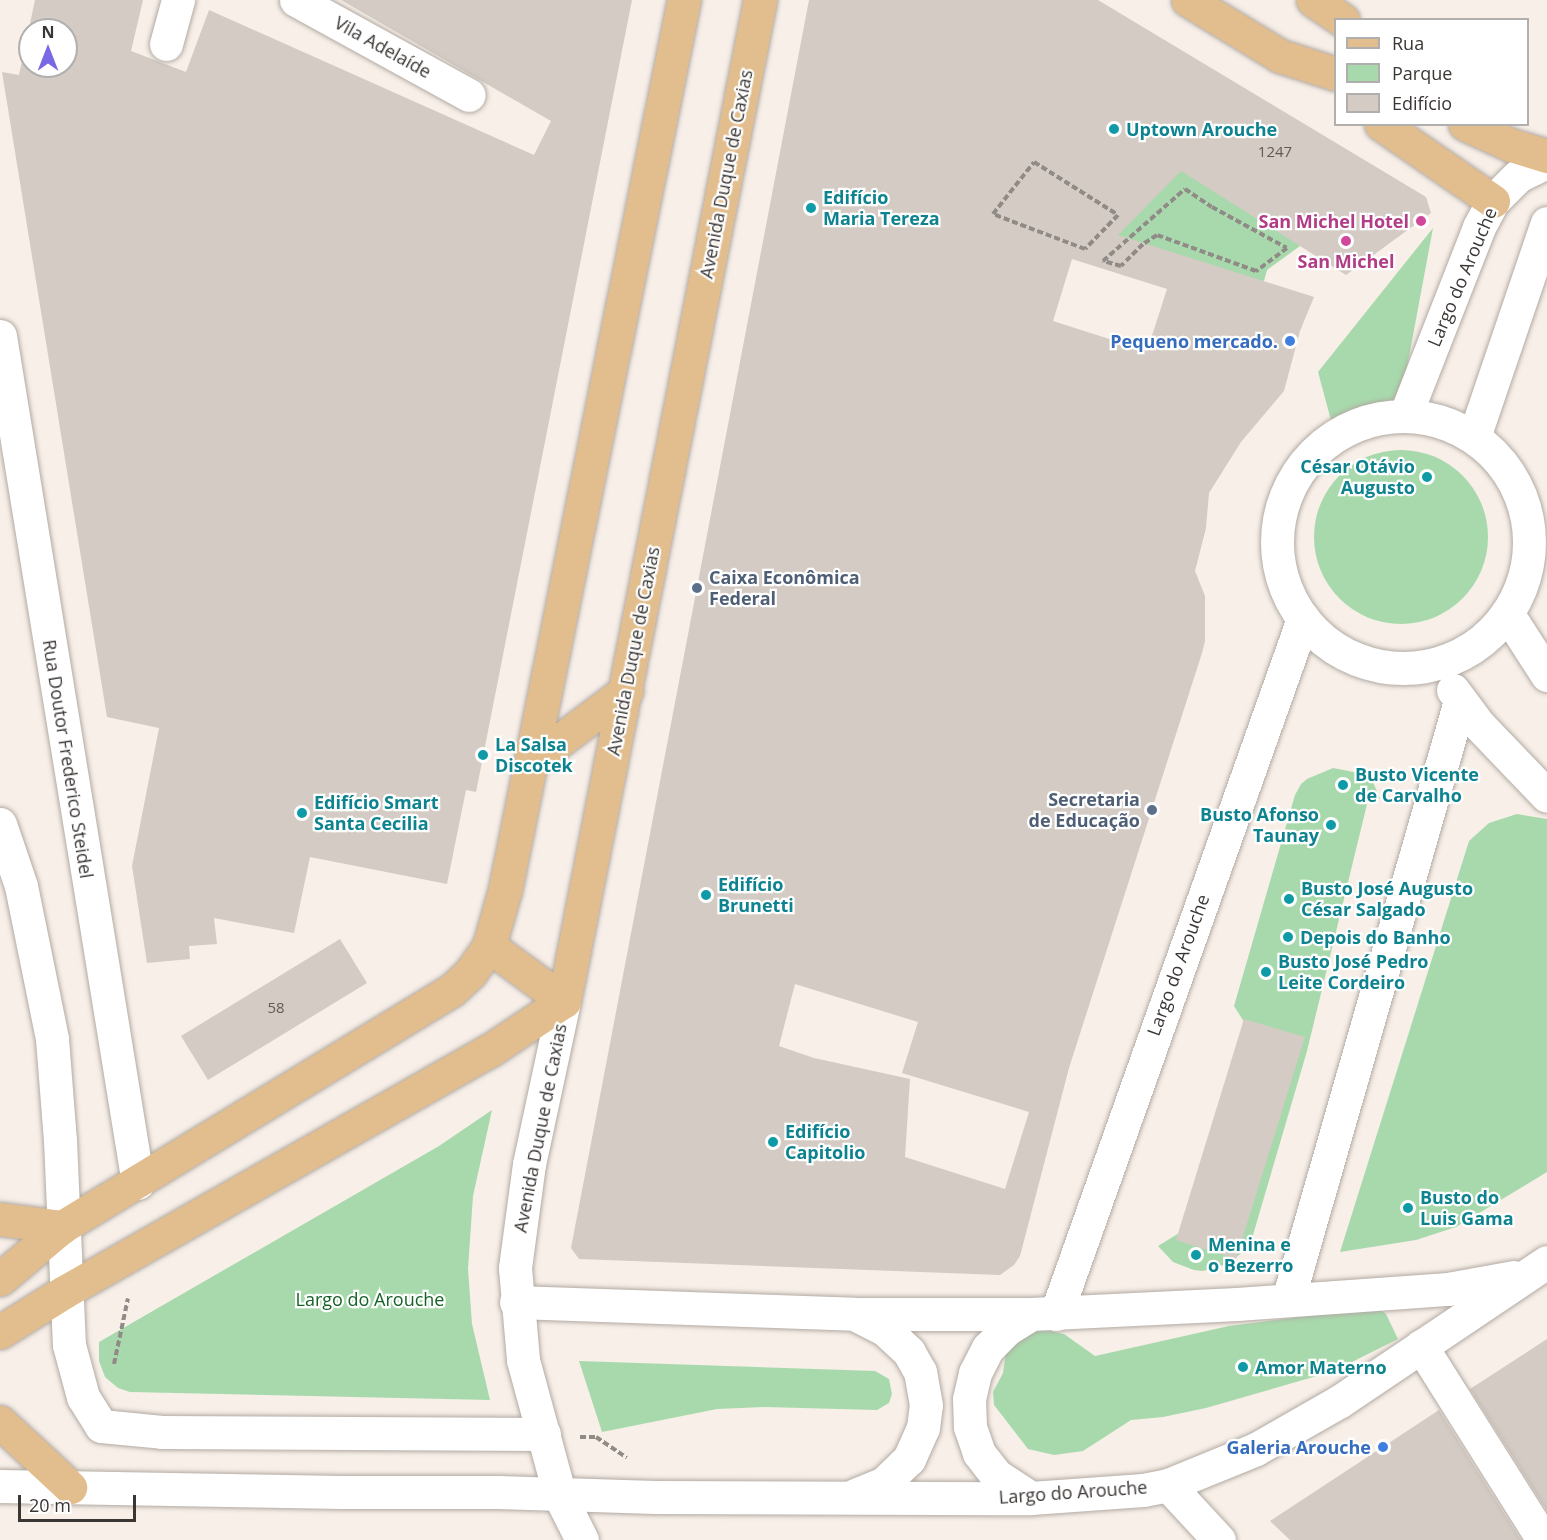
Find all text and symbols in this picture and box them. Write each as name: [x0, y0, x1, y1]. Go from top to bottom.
street label: Vila Adelaíde: [331, 12, 435, 82]
north arrow: [18, 18, 78, 78]
legend: [1334, 18, 1529, 126]
text: N: [41, 21, 55, 43]
text: Rua: [1392, 31, 1424, 55]
text: Parque: [1392, 61, 1452, 85]
street label: Avenida Duque de Caxias: [695, 68, 757, 280]
text: Edifício: [1392, 91, 1452, 115]
place label: Uptown Arouche: [1126, 118, 1277, 140]
marker: Uptown Arouche: [1107, 122, 1121, 136]
house number: 1247: [1258, 143, 1292, 161]
place label: Edifício Maria Tereza: [823, 187, 940, 230]
marker: Edifício Maria Tereza: [804, 201, 818, 215]
street label: Largo do Arouche: [1423, 204, 1501, 350]
place label: San Michel Hotel: [1258, 210, 1409, 232]
marker: San Michel Hotel: [1414, 214, 1428, 228]
marker: San Michel: [1339, 234, 1353, 248]
place label: San Michel: [1298, 250, 1394, 272]
place label: Pequeno mercado.: [1110, 330, 1278, 352]
marker: Pequeno mercado.: [1283, 334, 1297, 348]
place label: César Otávio Augusto: [1300, 456, 1415, 498]
marker: César Otávio Augusto: [1420, 470, 1434, 484]
street label: Avenida Duque de Caxias: [602, 545, 664, 757]
place label: Caixa Econômica Federal: [709, 567, 860, 610]
marker: Caixa Econômica Federal: [690, 581, 704, 595]
street label: Rua Doutor Frederico Steidel: [38, 638, 98, 880]
place label: La Salsa Discotek: [495, 734, 573, 777]
marker: La Salsa Discotek: [476, 748, 490, 762]
place label: Busto Vicente de Carvalho: [1355, 764, 1479, 806]
marker: Busto Vicente de Carvalho: [1336, 778, 1350, 792]
place label: Secretaria de Educação: [1029, 789, 1140, 832]
place label: Edifício Smart Santa Cecilia: [314, 792, 438, 834]
marker: Secretaria de Educação: [1145, 803, 1159, 817]
place label: Busto Afonso Taunay: [1200, 804, 1319, 846]
marker: Edifício Smart Santa Cecilia: [295, 806, 309, 820]
marker: Busto Afonso Taunay: [1324, 818, 1338, 832]
place label: Edifício Brunetti: [718, 874, 794, 916]
place label: Busto José Augusto César Salgado: [1301, 878, 1473, 920]
marker: Edifício Brunetti: [699, 888, 713, 902]
street label: Largo do Arouche: [1142, 891, 1214, 1039]
marker: Busto José Augusto César Salgado: [1282, 892, 1296, 906]
place label: Depois do Banho: [1300, 926, 1451, 948]
marker: Depois do Banho: [1281, 930, 1295, 944]
place label: Busto José Pedro Leite Cordeiro: [1278, 951, 1429, 994]
marker: Busto José Pedro Leite Cordeiro: [1259, 965, 1273, 979]
house number: 58: [267, 999, 285, 1017]
street label: Avenida Duque de Caxias: [509, 1022, 571, 1234]
place label: Edifício Capitolio: [785, 1121, 865, 1164]
marker: Edifício Capitolio: [766, 1135, 780, 1149]
place label: Busto do Luis Gama: [1420, 1187, 1514, 1230]
marker: Busto do Luis Gama: [1401, 1201, 1415, 1215]
place label: Menina e o Bezerro: [1208, 1234, 1293, 1276]
marker: Menina e o Bezerro: [1189, 1248, 1203, 1262]
park label: Largo do Arouche: [296, 1288, 444, 1310]
place label: Amor Materno: [1255, 1356, 1387, 1378]
marker: Amor Materno: [1236, 1360, 1250, 1374]
place label: Galeria Arouche: [1226, 1436, 1371, 1458]
marker: Galeria Arouche: [1376, 1440, 1390, 1454]
street label: Largo do Arouche: [998, 1476, 1148, 1508]
scale bar: [21, 1483, 140, 1521]
text: 20 m: [29, 1493, 71, 1517]

